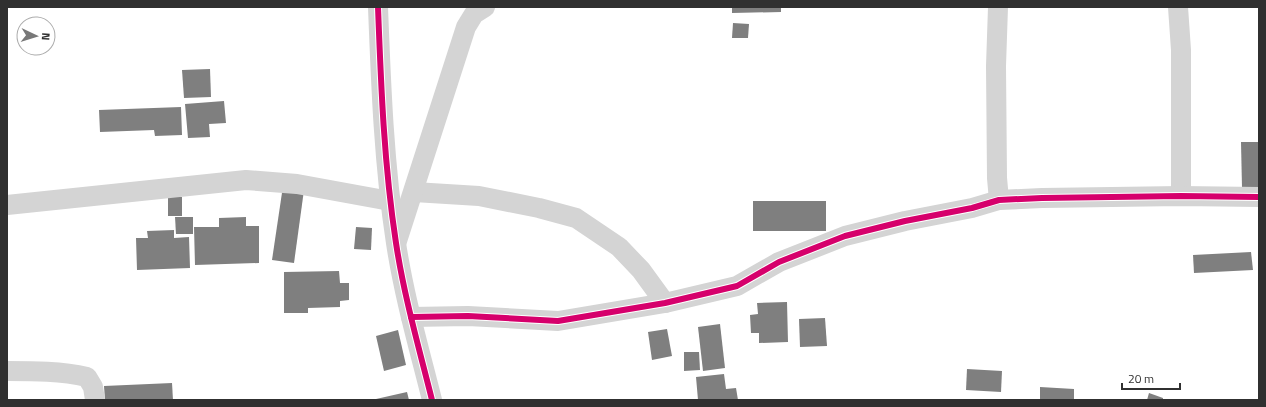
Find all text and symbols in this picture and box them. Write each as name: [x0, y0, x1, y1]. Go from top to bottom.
north arrow: [16, 16, 56, 56]
text: N: [38, 32, 54, 41]
scale bar: [1122, 365, 1180, 391]
text: 20 m: [1128, 369, 1154, 388]

